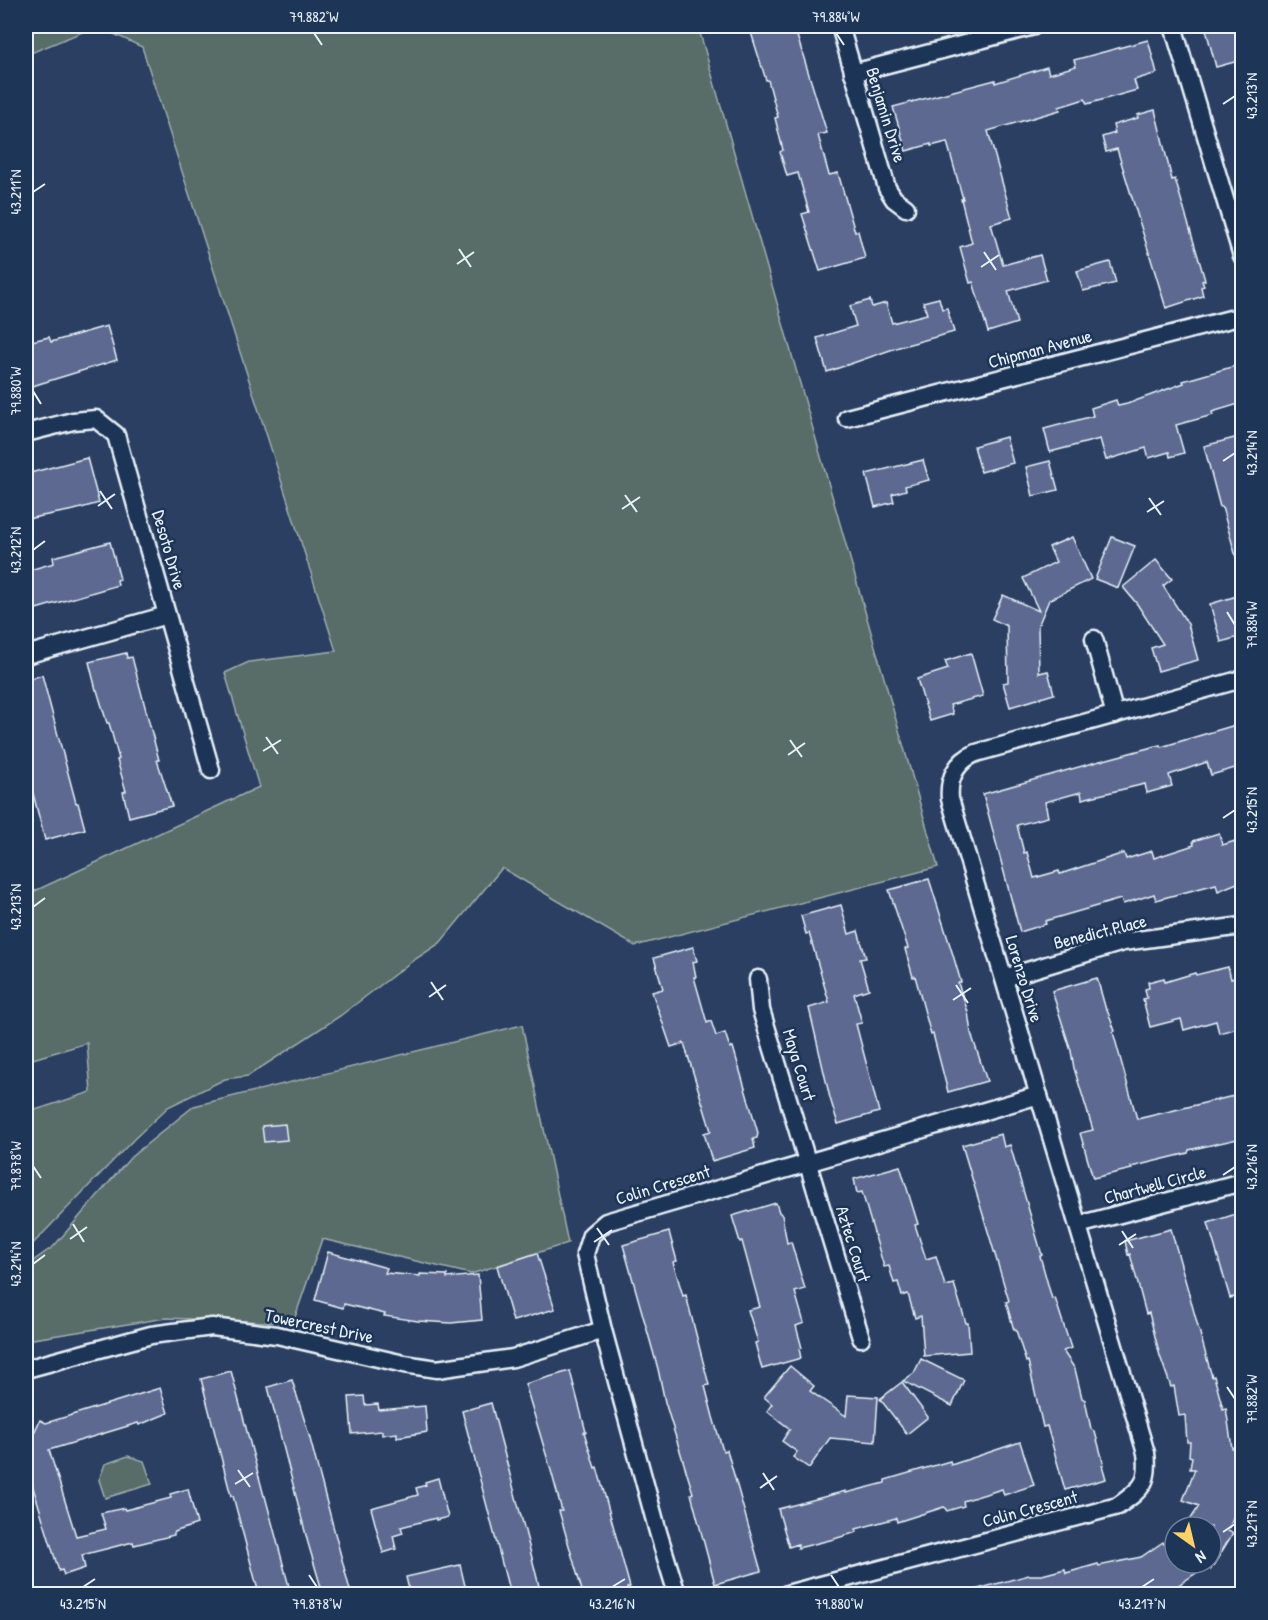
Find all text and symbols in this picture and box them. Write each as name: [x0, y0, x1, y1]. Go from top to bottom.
text: 79.882°W: [290, 6, 339, 27]
text: 79.884°W: [812, 6, 860, 27]
street label: Benjamin Drive: [860, 64, 913, 165]
text: 43.213°N: [1241, 73, 1262, 119]
text: 43.211°N: [5, 170, 26, 214]
street label: Chipman Avenue: [985, 323, 1094, 374]
text: 79.880°W: [5, 366, 26, 415]
text: 43.214°N: [1241, 430, 1262, 476]
street label: Desoto Drive: [146, 507, 193, 592]
text: 43.212°N: [5, 527, 26, 573]
text: 79.884°W: [1241, 601, 1262, 649]
text: 43.215°N: [1241, 787, 1262, 833]
text: 43.213°N: [5, 884, 26, 930]
street label: Benedict Place: [1051, 908, 1149, 955]
street label: Lorenzo Drive: [999, 933, 1049, 1025]
street label: Maya Court: [777, 1026, 822, 1105]
text: 79.878°W: [5, 1141, 26, 1191]
text: 43.216°N: [1241, 1144, 1262, 1190]
street label: Colin Crescent: [613, 1158, 714, 1211]
street label: Chartwell Circle: [1101, 1159, 1209, 1210]
street label: Aztec Court: [830, 1203, 877, 1286]
text: 43.214°N: [5, 1241, 26, 1287]
street label: Towercrest Drive: [263, 1302, 376, 1349]
text: 79.882°W: [1241, 1374, 1262, 1423]
street label: Colin Crescent: [980, 1484, 1081, 1533]
text: 43.217°N: [1241, 1501, 1262, 1547]
north arrow: [1163, 1515, 1223, 1575]
text: N: [1191, 1546, 1211, 1569]
text: 43.215°N: [60, 1593, 106, 1614]
text: 79.878°W: [292, 1593, 342, 1614]
text: 43.216°N: [589, 1593, 635, 1614]
text: 79.880°W: [815, 1593, 864, 1614]
text: 43.217°N: [1119, 1593, 1165, 1614]

